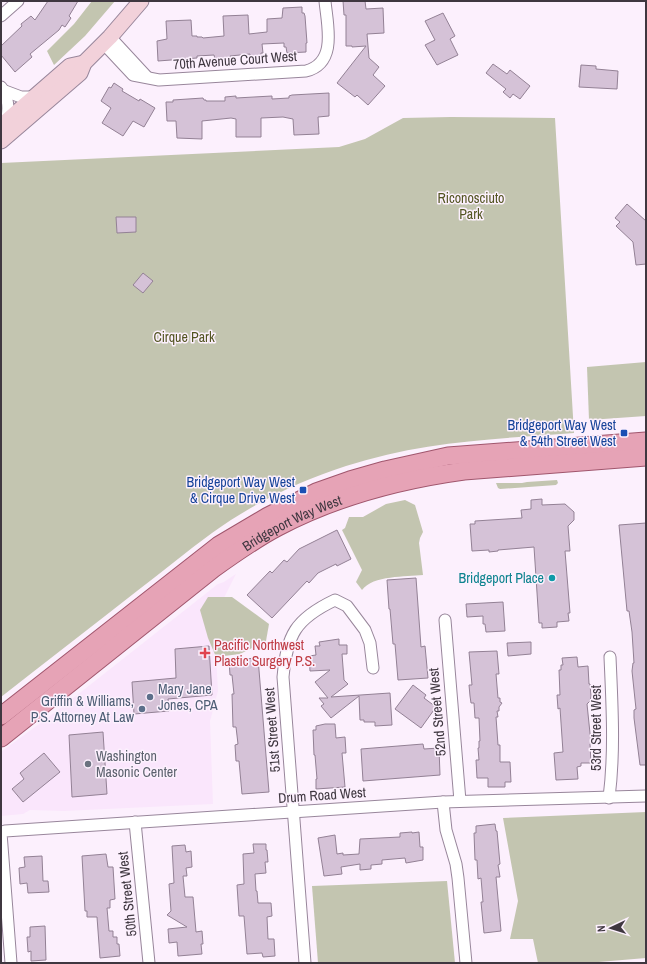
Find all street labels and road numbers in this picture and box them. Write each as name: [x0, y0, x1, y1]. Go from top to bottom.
street label: 70th Avenue Court West: [172, 47, 298, 73]
street label: Bridgeport Way West: [239, 491, 344, 555]
street label: 52nd Street West: [424, 667, 450, 757]
street label: 53rd Street West: [587, 685, 605, 771]
street label: 51st Street West: [260, 687, 284, 773]
street label: Drum Road West: [278, 783, 366, 807]
street label: 50th Street West: [114, 851, 140, 937]

